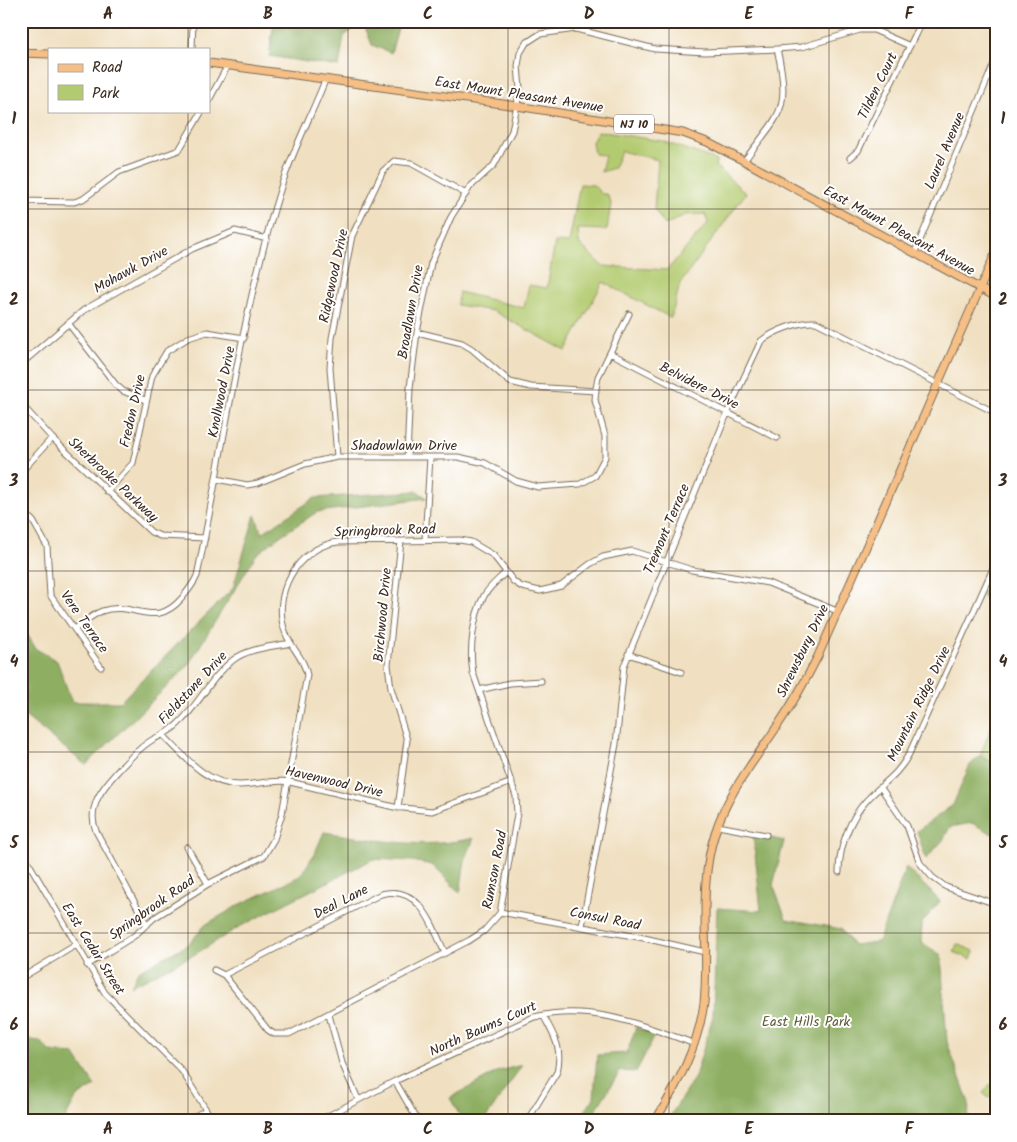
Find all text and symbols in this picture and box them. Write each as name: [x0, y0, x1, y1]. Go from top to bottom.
text: A: [103, 2, 113, 27]
text: B: [263, 2, 273, 27]
text: C: [423, 2, 433, 27]
text: D: [584, 2, 595, 27]
text: E: [745, 2, 755, 27]
text: F: [905, 2, 915, 27]
legend: [48, 48, 210, 112]
street label: Tilden Court: [852, 48, 904, 123]
text: Road: [92, 56, 123, 80]
street label: East Mount Pleasant Avenue: [433, 71, 606, 119]
text: Park: [92, 82, 120, 106]
text: 1: [12, 107, 17, 132]
text: 1: [1001, 107, 1006, 132]
street label: Laurel Avenue: [919, 108, 971, 193]
road number: NJ 10: [614, 115, 654, 134]
street label: East Mount Pleasant Avenue: [819, 180, 980, 282]
street label: Ridgewood Drive: [313, 226, 355, 325]
street label: Mohawk Drive: [90, 240, 173, 300]
street label: Broadlawn Drive: [392, 263, 430, 361]
text: 2: [9, 288, 19, 313]
text: 2: [998, 288, 1008, 313]
street label: Knollwood Drive: [202, 344, 242, 440]
street label: Belvidere Drive: [655, 356, 743, 416]
street label: Fredon Drive: [114, 372, 152, 449]
street label: Sherbrooke Parkway: [63, 432, 164, 528]
street label: Shadowlawn Drive: [351, 435, 458, 457]
text: 3: [9, 469, 19, 494]
text: 3: [998, 469, 1008, 494]
street label: Tremont Terrace: [638, 480, 696, 578]
street label: Springbrook Road: [334, 518, 437, 544]
street label: Birchwood Drive: [368, 566, 398, 663]
street label: Vere Terrace: [54, 586, 114, 659]
street label: Shrewsbury Drive: [771, 600, 835, 701]
street label: Mountain Ridge Drive: [881, 642, 957, 766]
street label: Fieldstone Drive: [153, 646, 233, 730]
text: 4: [10, 650, 19, 675]
text: 4: [999, 650, 1008, 675]
street label: Havenwood Drive: [283, 760, 386, 804]
street label: Rumson Road: [477, 828, 514, 911]
text: 5: [9, 831, 20, 856]
text: 5: [998, 831, 1009, 856]
street label: Springbrook Road: [104, 869, 201, 946]
street label: Deal Lane: [310, 879, 373, 925]
street label: East Cedar Street: [56, 898, 131, 1000]
street label: Consul Road: [568, 901, 643, 937]
street label: North Baums Court: [426, 995, 541, 1063]
park label: East Hills Park: [762, 1011, 851, 1033]
text: 6: [10, 1013, 19, 1038]
text: 6: [999, 1013, 1008, 1038]
text: A: [103, 1117, 113, 1142]
text: B: [263, 1117, 273, 1142]
text: C: [423, 1117, 433, 1142]
text: D: [584, 1117, 595, 1142]
text: E: [745, 1117, 755, 1142]
text: F: [905, 1117, 915, 1142]

